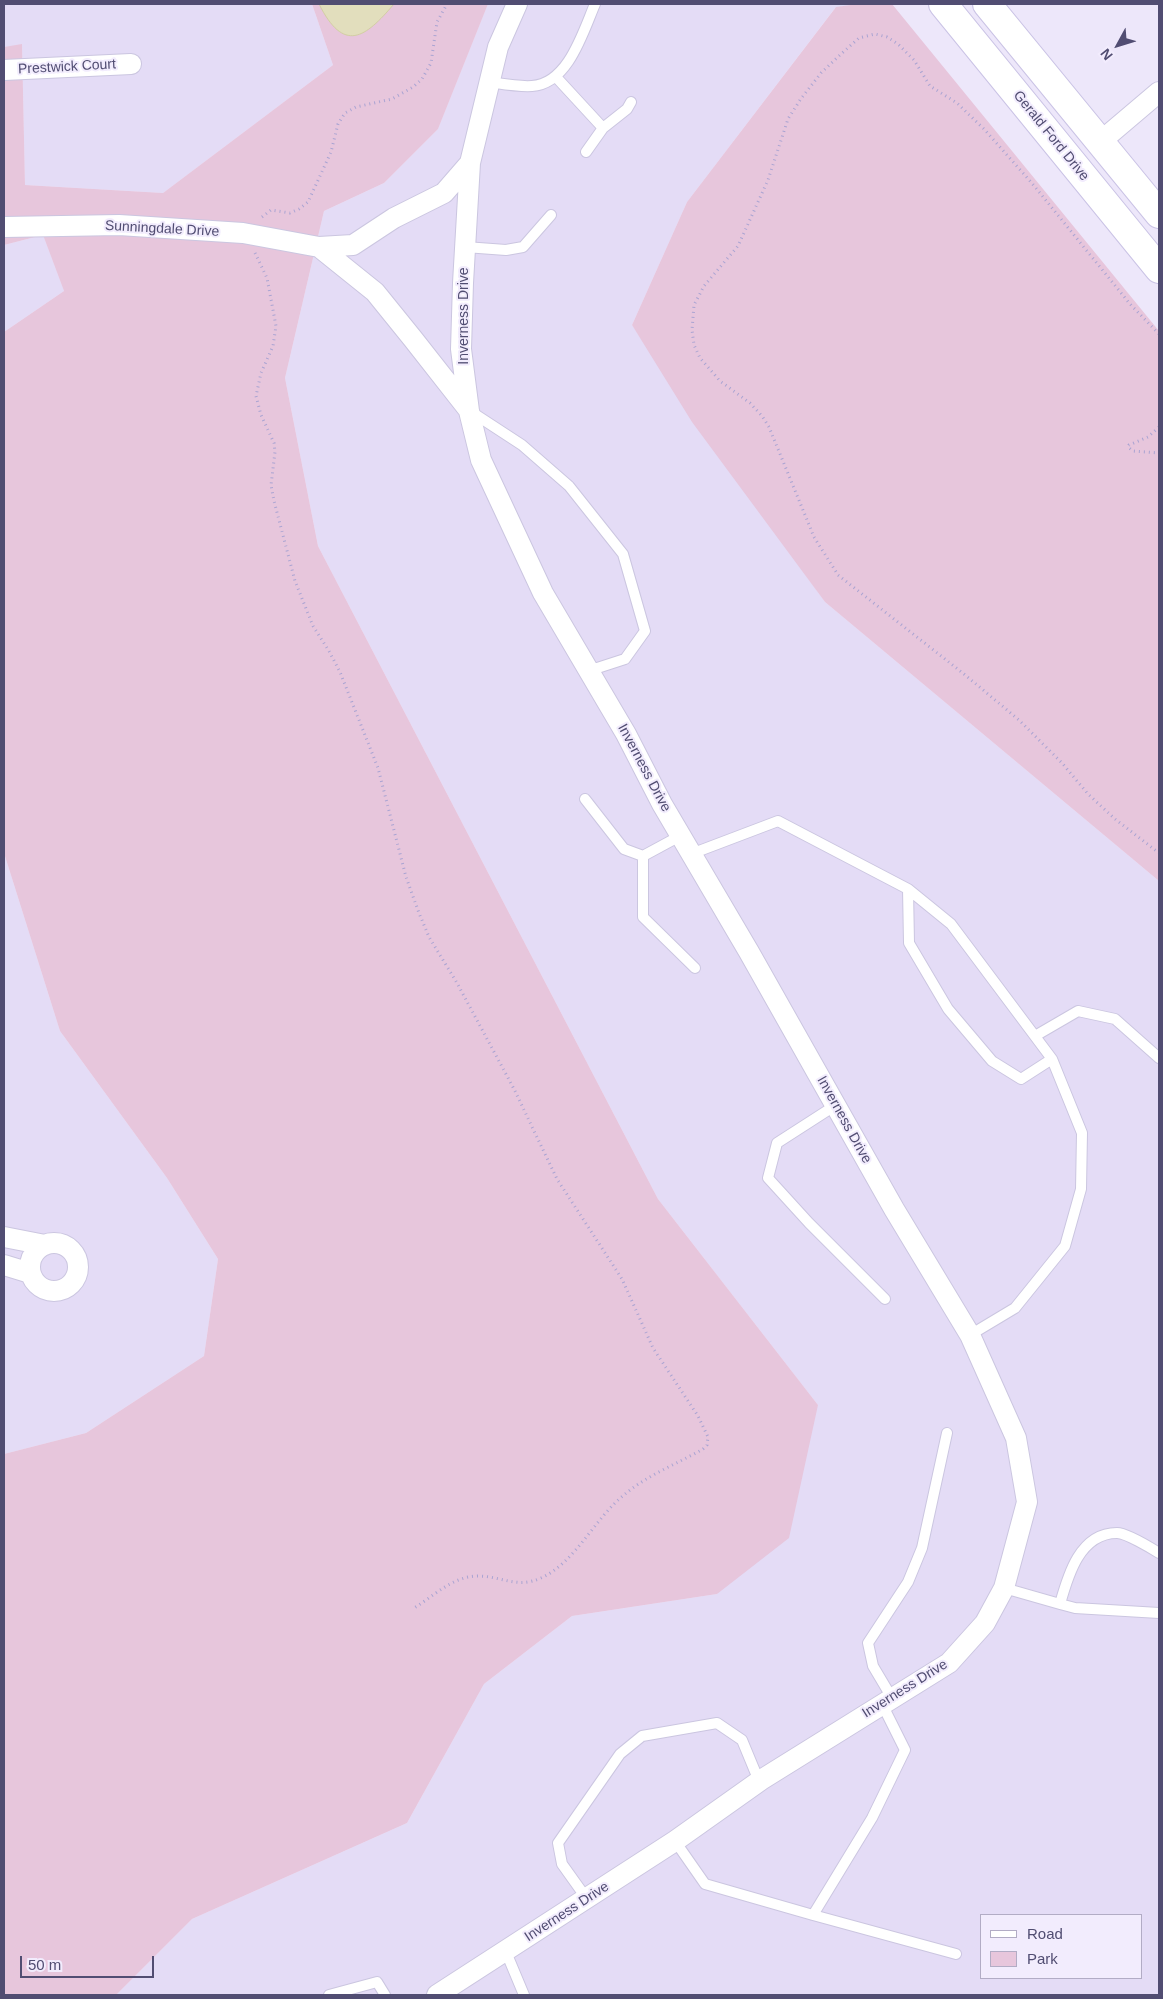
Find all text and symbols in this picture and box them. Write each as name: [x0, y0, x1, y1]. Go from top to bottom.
north arrow: [1093, 20, 1143, 70]
text: N: [1097, 45, 1116, 63]
street label: Prestwick Court: [18, 56, 116, 78]
street label: Gerald Ford Drive: [1009, 87, 1093, 185]
street label: Sunningdale Drive: [104, 218, 220, 240]
street label: Inverness Drive: [456, 267, 472, 365]
street label: Inverness Drive: [614, 721, 674, 815]
street label: Inverness Drive: [813, 1073, 875, 1167]
street label: Inverness Drive: [859, 1656, 951, 1722]
street label: Inverness Drive: [522, 1878, 612, 1946]
legend: [980, 1914, 1143, 1979]
text: Road: [1027, 1925, 1063, 1942]
scale bar: [22, 1946, 156, 1978]
text: Park: [1027, 1950, 1058, 1967]
text: 50 m: [28, 1956, 61, 1973]

